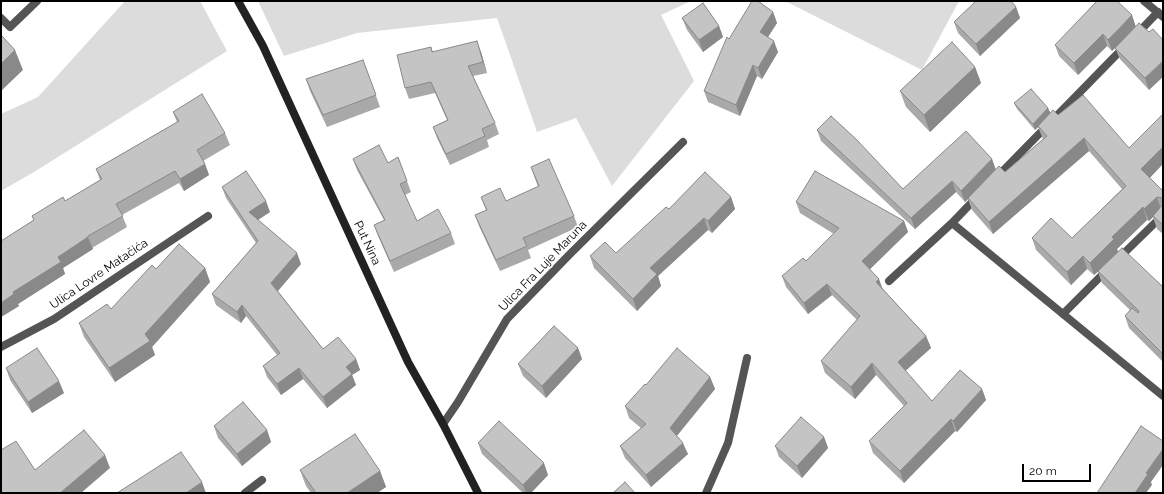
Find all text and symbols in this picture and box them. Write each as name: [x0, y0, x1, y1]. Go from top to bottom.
street label: Ulica Fra Luje Maruna: [496, 218, 590, 314]
street label: Put Nina: [351, 219, 383, 267]
street label: Ulica Lovre Matačića: [47, 236, 151, 312]
scale bar: [1024, 456, 1093, 482]
text: 20 m: [1029, 464, 1057, 478]

